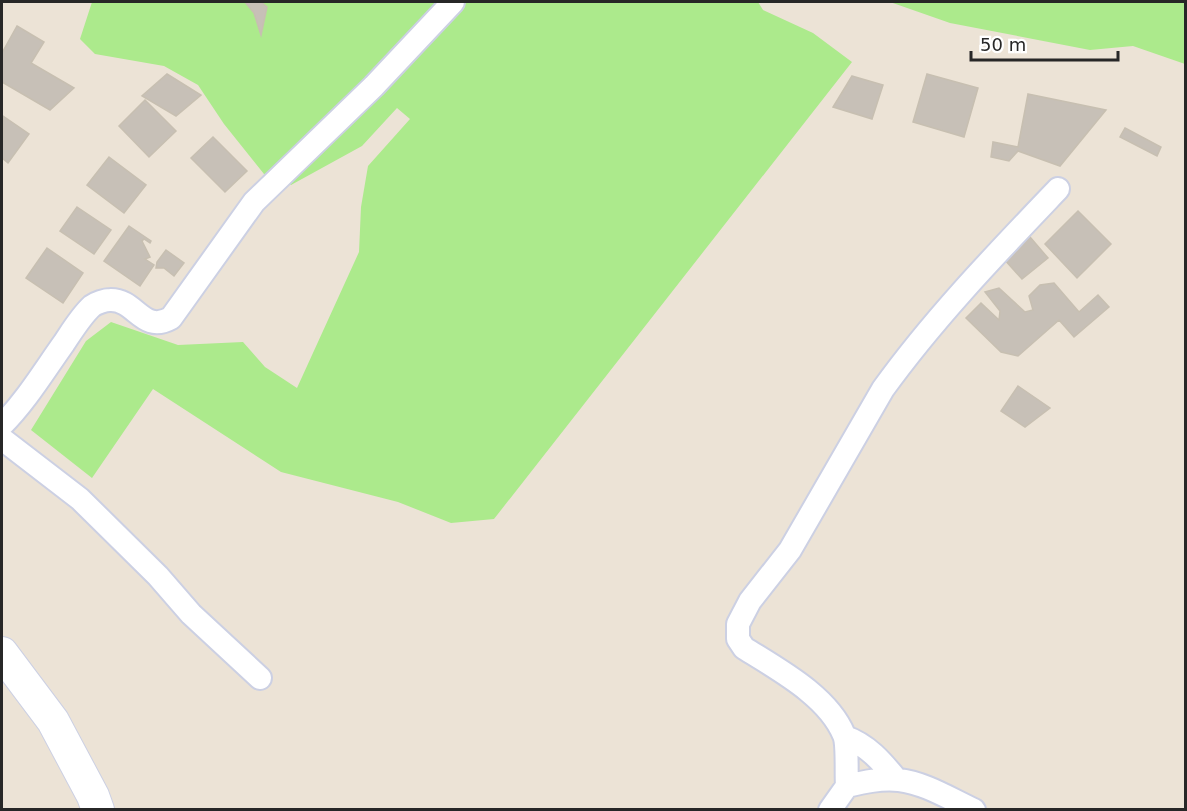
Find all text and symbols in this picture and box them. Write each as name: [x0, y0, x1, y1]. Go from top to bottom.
scale bar: [971, 24, 1118, 62]
text: 50 m: [980, 34, 1026, 55]

